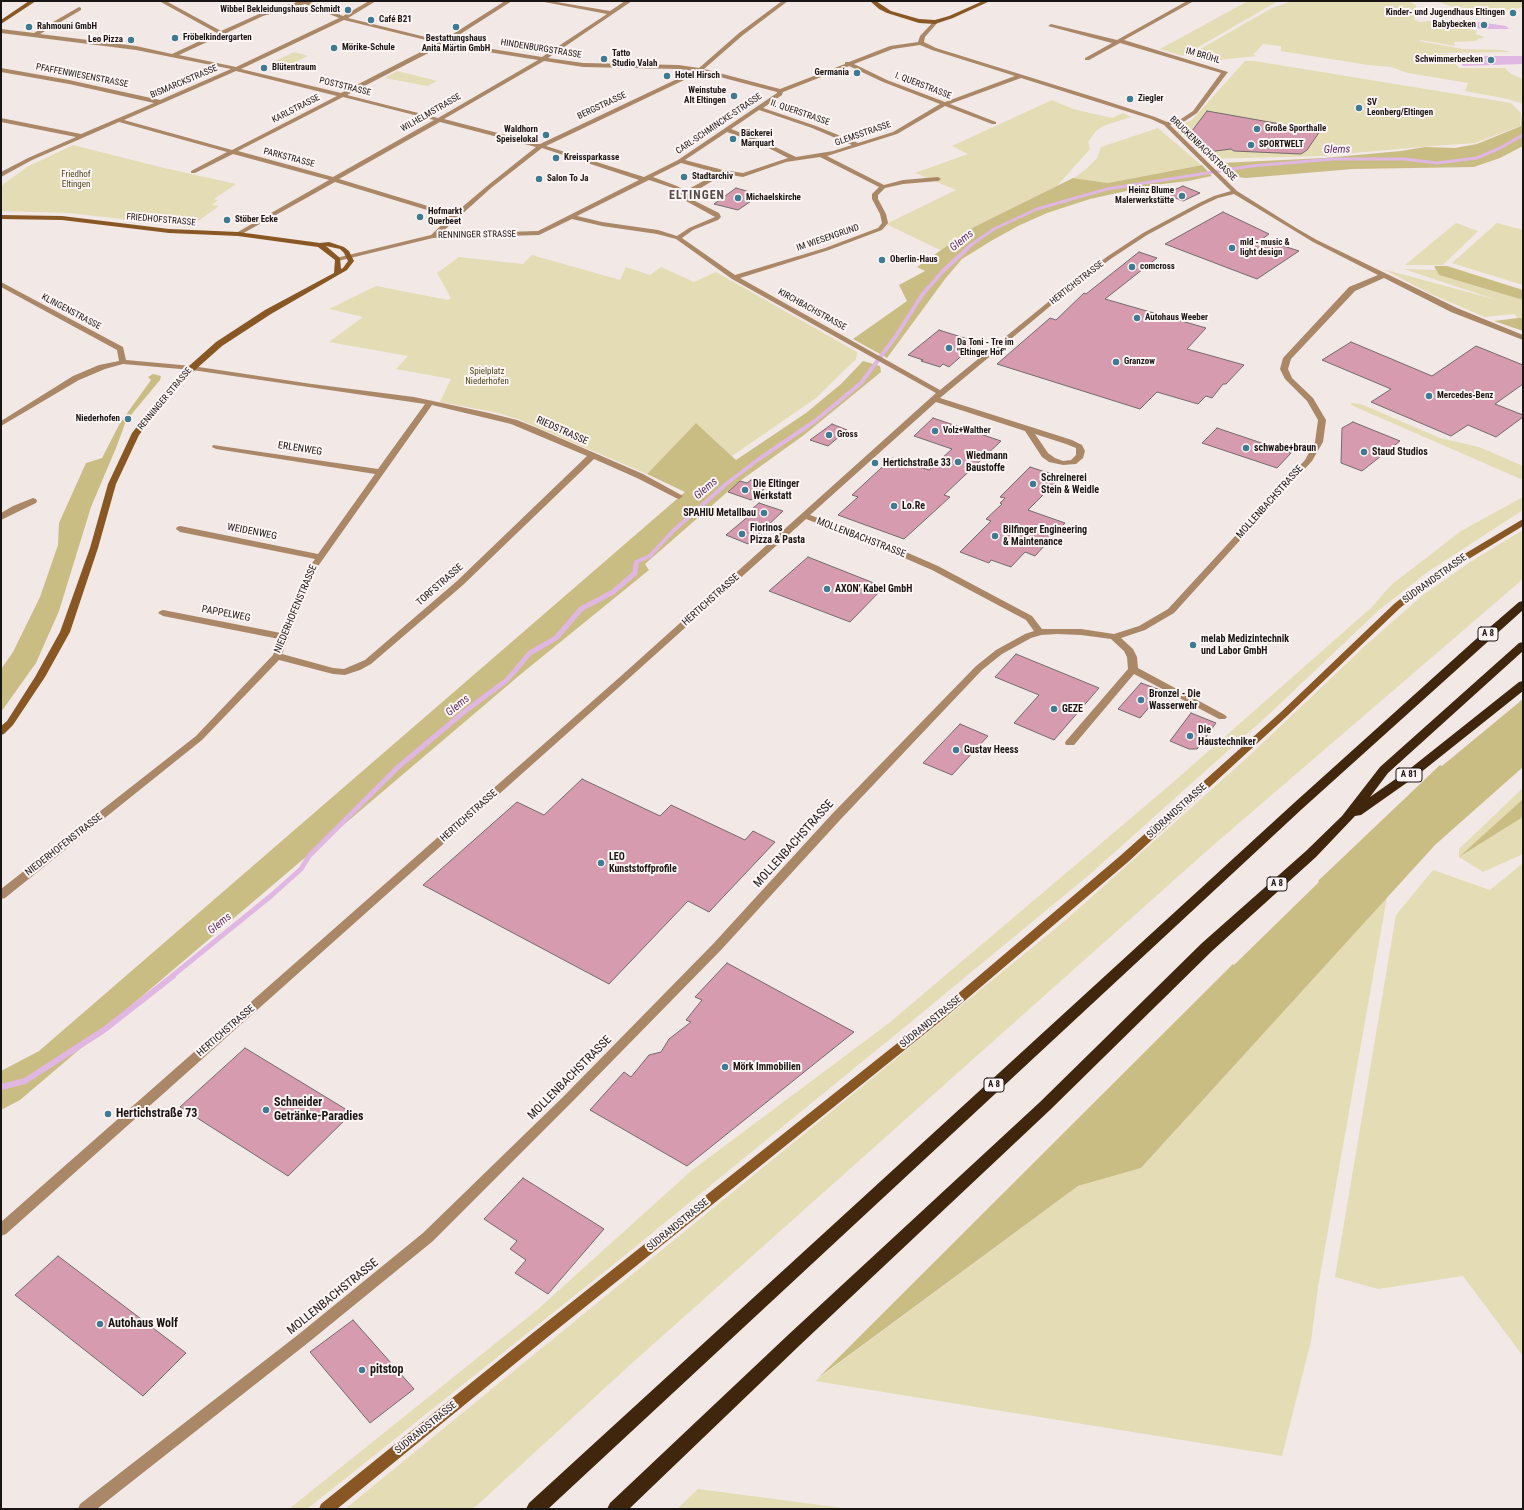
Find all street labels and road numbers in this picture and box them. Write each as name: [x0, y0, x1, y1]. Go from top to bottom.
street label: HINDENBURGSTRASSE: [500, 37, 582, 61]
street label: IM BRÜHL: [1184, 46, 1222, 66]
street label: PFAFFENWIESENSTRASSE: [35, 62, 129, 90]
street label: BISMARCKSTRASSE: [149, 63, 219, 101]
street label: I. QUERSTRASSE: [893, 70, 953, 102]
street label: POSTSTRASSE: [318, 75, 372, 99]
street label: BERGSTRASSE: [576, 90, 628, 122]
street label: WILHELMSTRASSE: [399, 91, 463, 135]
street label: CARL-SCHMINCKE-STRASSE: [674, 91, 764, 157]
street label: KARLSTRASSE: [270, 92, 322, 126]
street label: II. QUERSTRASSE: [769, 98, 831, 128]
street label: BRUCKENBACHSTRASSE: [1167, 114, 1239, 184]
street label: GLEMSSTRASSE: [834, 119, 892, 149]
street label: PARKSTRASSE: [262, 146, 316, 170]
street label: FRIEDHOFSTRASSE: [126, 212, 196, 228]
street label: IM WIESENGRUND: [795, 222, 861, 254]
street label: RENNINGER STRASSE: [438, 229, 516, 241]
street label: HERTICHSTRASSE: [1048, 259, 1106, 307]
street label: KIRCHBACHSTRASSE: [776, 287, 848, 333]
street label: KLINGENSTRASSE: [40, 292, 102, 332]
street label: RENNINGER STRASSE: [136, 366, 194, 432]
street label: RIEDSTRASSE: [534, 414, 590, 448]
street label: ERLENWEG: [277, 440, 323, 458]
street label: MOLLENBACHSTRASSE: [1234, 463, 1306, 541]
street label: MOLLENBACHSTRASSE: [815, 516, 907, 560]
street label: WEIDENWEG: [226, 521, 278, 543]
street label: SÜDRANDSTRASSE: [1401, 552, 1469, 606]
street label: TORFSTRASSE: [414, 561, 466, 609]
street label: NIEDERHOFENSTRASSE: [272, 563, 320, 655]
street label: HERTICHSTRASSE: [680, 571, 742, 629]
street label: PAPPELWEG: [201, 603, 251, 625]
road number: A 8: [1478, 627, 1498, 641]
road number: A 81: [1396, 768, 1422, 782]
street label: SÜDRANDSTRASSE: [1145, 781, 1209, 841]
street label: HERTICHSTRASSE: [438, 787, 500, 845]
street label: MOLLENBACHSTRASSE: [751, 797, 837, 891]
street label: NIEDERHOFENSTRASSE: [23, 811, 105, 879]
road number: A 8: [1267, 877, 1287, 891]
street label: SÜDRANDSTRASSE: [898, 993, 964, 1051]
street label: HERTICHSTRASSE: [195, 1003, 257, 1059]
street label: MOLLENBACHSTRASSE: [525, 1033, 615, 1123]
road number: A 8: [984, 1078, 1004, 1092]
street label: SÜDRANDSTRASSE: [645, 1196, 711, 1254]
street label: MOLLENBACHSTRASSE: [285, 1256, 381, 1338]
street label: SÜDRANDSTRASSE: [393, 1399, 459, 1457]

